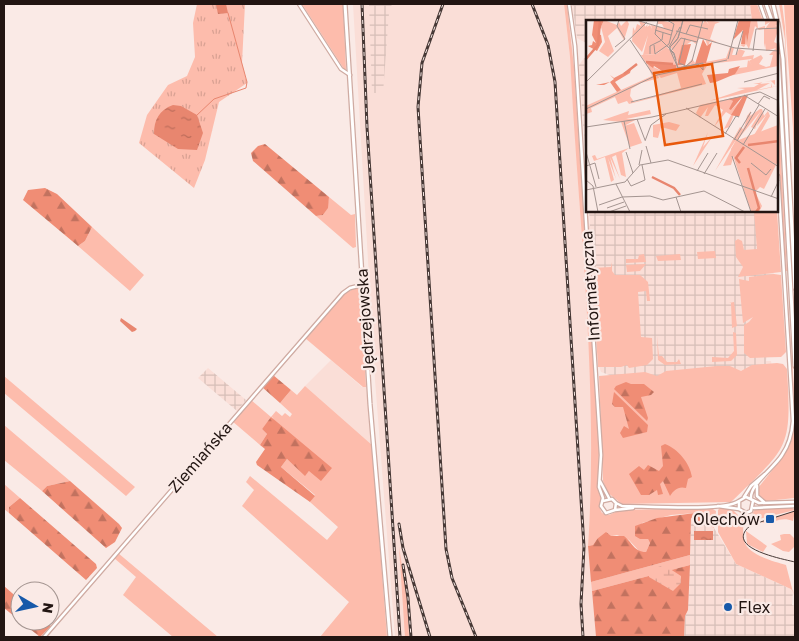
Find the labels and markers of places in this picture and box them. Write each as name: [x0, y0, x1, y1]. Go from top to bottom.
place label: Olechów: [693, 509, 760, 529]
marker: Olechów: [764, 513, 776, 525]
place label: Flex: [738, 597, 770, 617]
marker: Flex: [722, 601, 734, 613]

